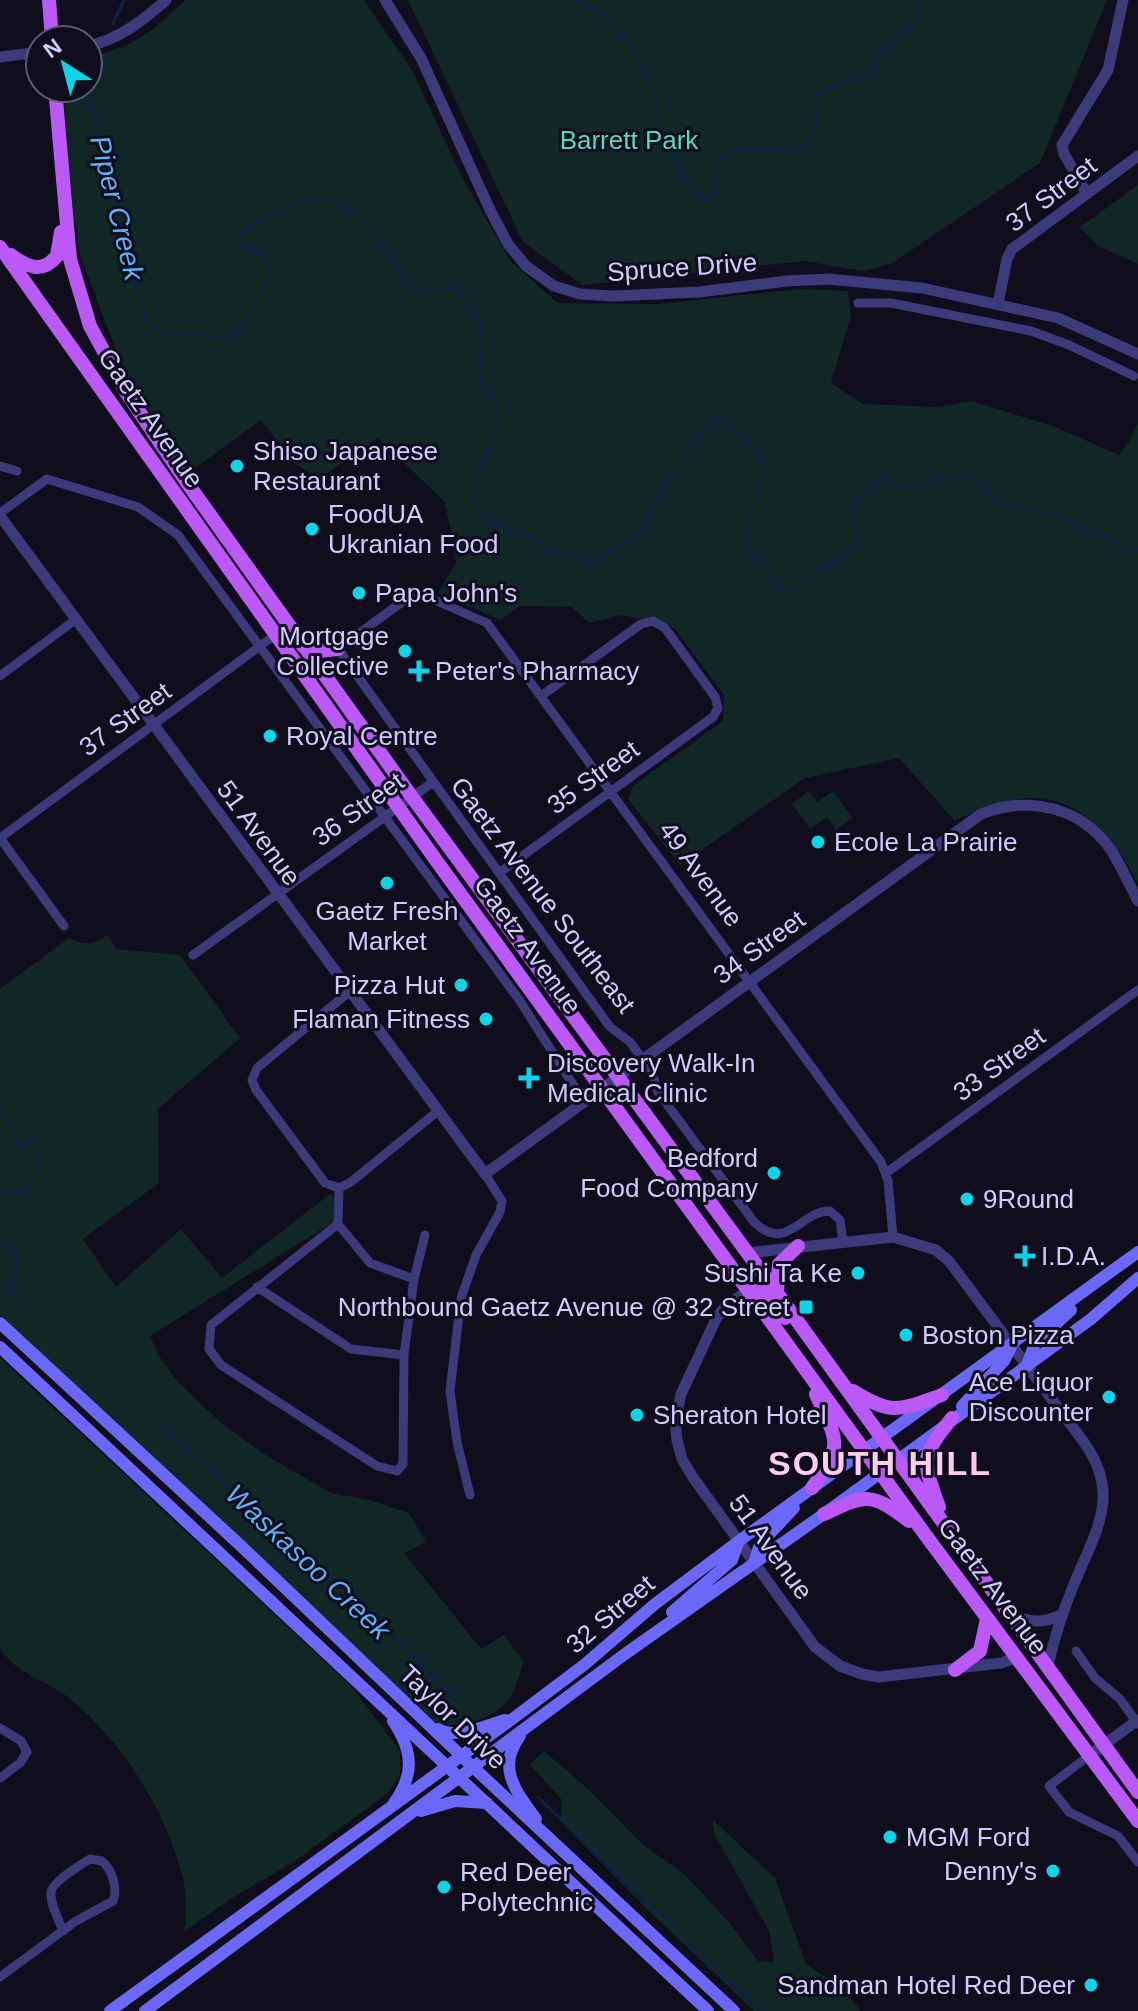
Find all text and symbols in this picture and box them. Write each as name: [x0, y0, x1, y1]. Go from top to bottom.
north arrow: [24, 24, 104, 104]
text: N: [39, 33, 66, 63]
park label: Barrett Park: [560, 125, 699, 155]
water label: Piper Creek: [84, 133, 150, 285]
street label: 37 Street: [1000, 150, 1103, 238]
street label: Spruce Drive: [606, 247, 758, 287]
street label: Gaetz Avenue: [92, 343, 210, 493]
place label: Shiso Japanese Restaurant: [253, 436, 438, 496]
marker: Shiso Japanese Restaurant: [228, 457, 246, 475]
place label: FoodUA Ukranian Food: [328, 499, 499, 559]
marker: FoodUA Ukranian Food: [303, 520, 321, 538]
place label: Papa John's: [375, 578, 517, 608]
marker: Papa John's: [350, 584, 368, 602]
place label: Mortgage Collective: [276, 621, 389, 681]
marker: Mortgage Collective: [396, 642, 414, 660]
place label: Peter's Pharmacy: [435, 656, 639, 686]
marker: Peter's Pharmacy: [410, 662, 428, 680]
street label: 37 Street: [74, 675, 177, 762]
place label: Royal Centre: [286, 721, 438, 751]
marker: Royal Centre: [261, 727, 279, 745]
street label: 35 Street: [542, 733, 645, 820]
street label: 36 Street: [307, 765, 410, 852]
street label: Gaetz Avenue Southeast: [444, 770, 642, 1020]
street label: 51 Avenue: [211, 775, 307, 891]
street label: 49 Avenue: [653, 816, 749, 932]
place label: Ecole La Prairie: [834, 827, 1018, 857]
marker: Ecole La Prairie: [809, 833, 827, 851]
street label: Gaetz Avenue: [467, 869, 589, 1021]
marker: Gaetz Fresh Market: [378, 874, 396, 892]
place label: Gaetz Fresh Market: [315, 896, 459, 956]
street label: 34 Street: [708, 903, 811, 990]
place label: Pizza Hut: [334, 970, 446, 1000]
marker: Pizza Hut: [452, 976, 470, 994]
place label: Flaman Fitness: [292, 1004, 470, 1034]
marker: Flaman Fitness: [477, 1010, 495, 1028]
street label: 33 Street: [948, 1020, 1051, 1107]
place label: Discovery Walk-In Medical Clinic: [547, 1048, 756, 1108]
marker: Discovery Walk-In Medical Clinic: [518, 1067, 540, 1089]
place label: Bedford Food Company: [580, 1143, 758, 1203]
marker: Bedford Food Company: [765, 1164, 783, 1182]
place label: 9Round: [983, 1184, 1074, 1214]
marker: 9Round: [958, 1190, 976, 1208]
place label: I.D.A.: [1041, 1241, 1106, 1271]
marker: I.D.A.: [1016, 1247, 1034, 1265]
place label: Sushi Ta Ke: [704, 1258, 842, 1288]
marker: Sushi Ta Ke: [849, 1264, 867, 1282]
place label: Northbound Gaetz Avenue @ 32 Street: [338, 1292, 791, 1322]
marker: Northbound Gaetz Avenue @ 32 Street: [797, 1298, 815, 1316]
place label: Boston Pizza: [922, 1320, 1074, 1350]
marker: Boston Pizza: [897, 1326, 915, 1344]
place label: Ace Liquor Discounter: [969, 1367, 1093, 1427]
marker: Ace Liquor Discounter: [1100, 1388, 1118, 1406]
place label: Sheraton Hotel: [653, 1400, 826, 1430]
marker: Sheraton Hotel: [628, 1406, 646, 1424]
district label: SOUTH HILL: [768, 1444, 992, 1482]
water label: Waskasoo Creek: [220, 1478, 398, 1647]
street label: 51 Avenue: [723, 1489, 819, 1605]
street label: Gaetz Avenue: [932, 1512, 1054, 1660]
street label: 32 Street: [560, 1568, 661, 1659]
street label: Taylor Drive: [393, 1659, 513, 1775]
place label: MGM Ford: [906, 1822, 1030, 1852]
marker: MGM Ford: [881, 1828, 899, 1846]
place label: Denny's: [944, 1856, 1037, 1886]
place label: Red Deer Polytechnic: [460, 1857, 593, 1917]
marker: Denny's: [1044, 1862, 1062, 1880]
marker: Red Deer Polytechnic: [435, 1878, 453, 1896]
place label: Sandman Hotel Red Deer: [777, 1970, 1075, 2000]
marker: Sandman Hotel Red Deer: [1082, 1976, 1100, 1994]

